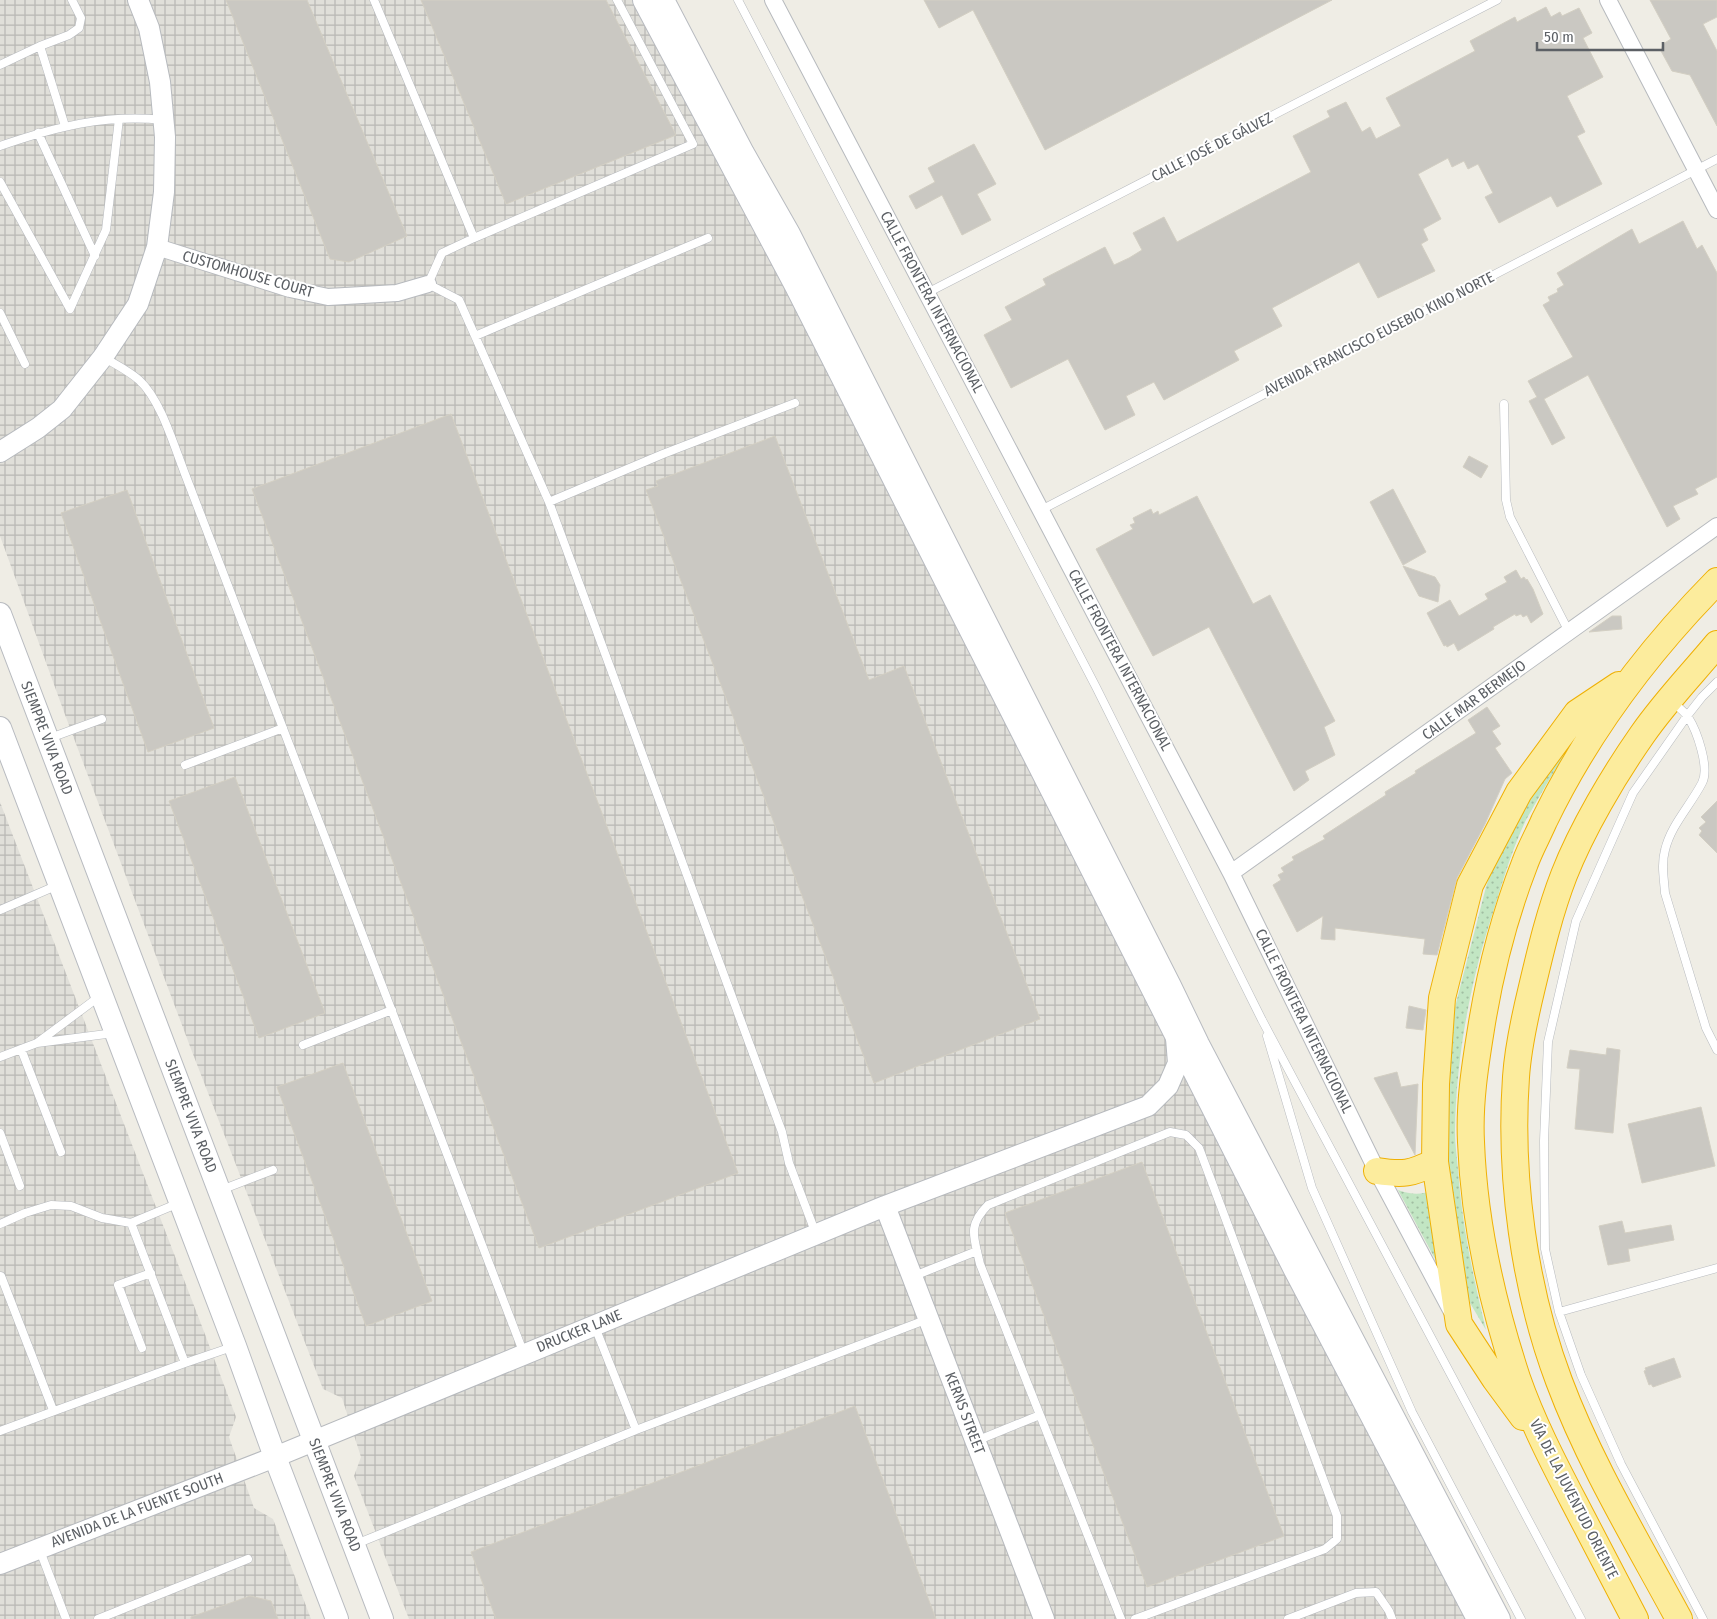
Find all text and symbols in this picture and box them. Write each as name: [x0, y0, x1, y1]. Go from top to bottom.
scale bar: [1537, 20, 1663, 52]
text: 50 m: [1544, 28, 1574, 46]
street label: CALLE JOSÉ DE GÁLVEZ: [1148, 109, 1276, 185]
street label: CALLE FRONTERA INTERNACIONAL: [876, 208, 988, 396]
street label: CUSTOMHOUSE COURT: [180, 247, 316, 301]
street label: AVENIDA FRANCISCO EUSEBIO KINO NORTE: [1261, 268, 1497, 400]
street label: CALLE FRONTERA INTERNACIONAL: [1064, 566, 1176, 754]
street label: CALLE MAR BERMEJO: [1418, 656, 1530, 744]
street label: SIEMPRE VIVA ROAD: [17, 679, 77, 797]
street label: CALLE FRONTERA INTERNACIONAL: [1251, 926, 1357, 1116]
street label: SIEMPRE VIVA ROAD: [161, 1057, 221, 1175]
street label: DRUCKER LANE: [534, 1306, 624, 1356]
street label: KERNS STREET: [941, 1369, 989, 1457]
street label: VÍA DE LA JUVENTUD ORIENTE: [1526, 1416, 1622, 1582]
street label: SIEMPRE VIVA ROAD: [305, 1436, 365, 1554]
street label: AVENIDA DE LA FUENTE SOUTH: [48, 1469, 226, 1551]

